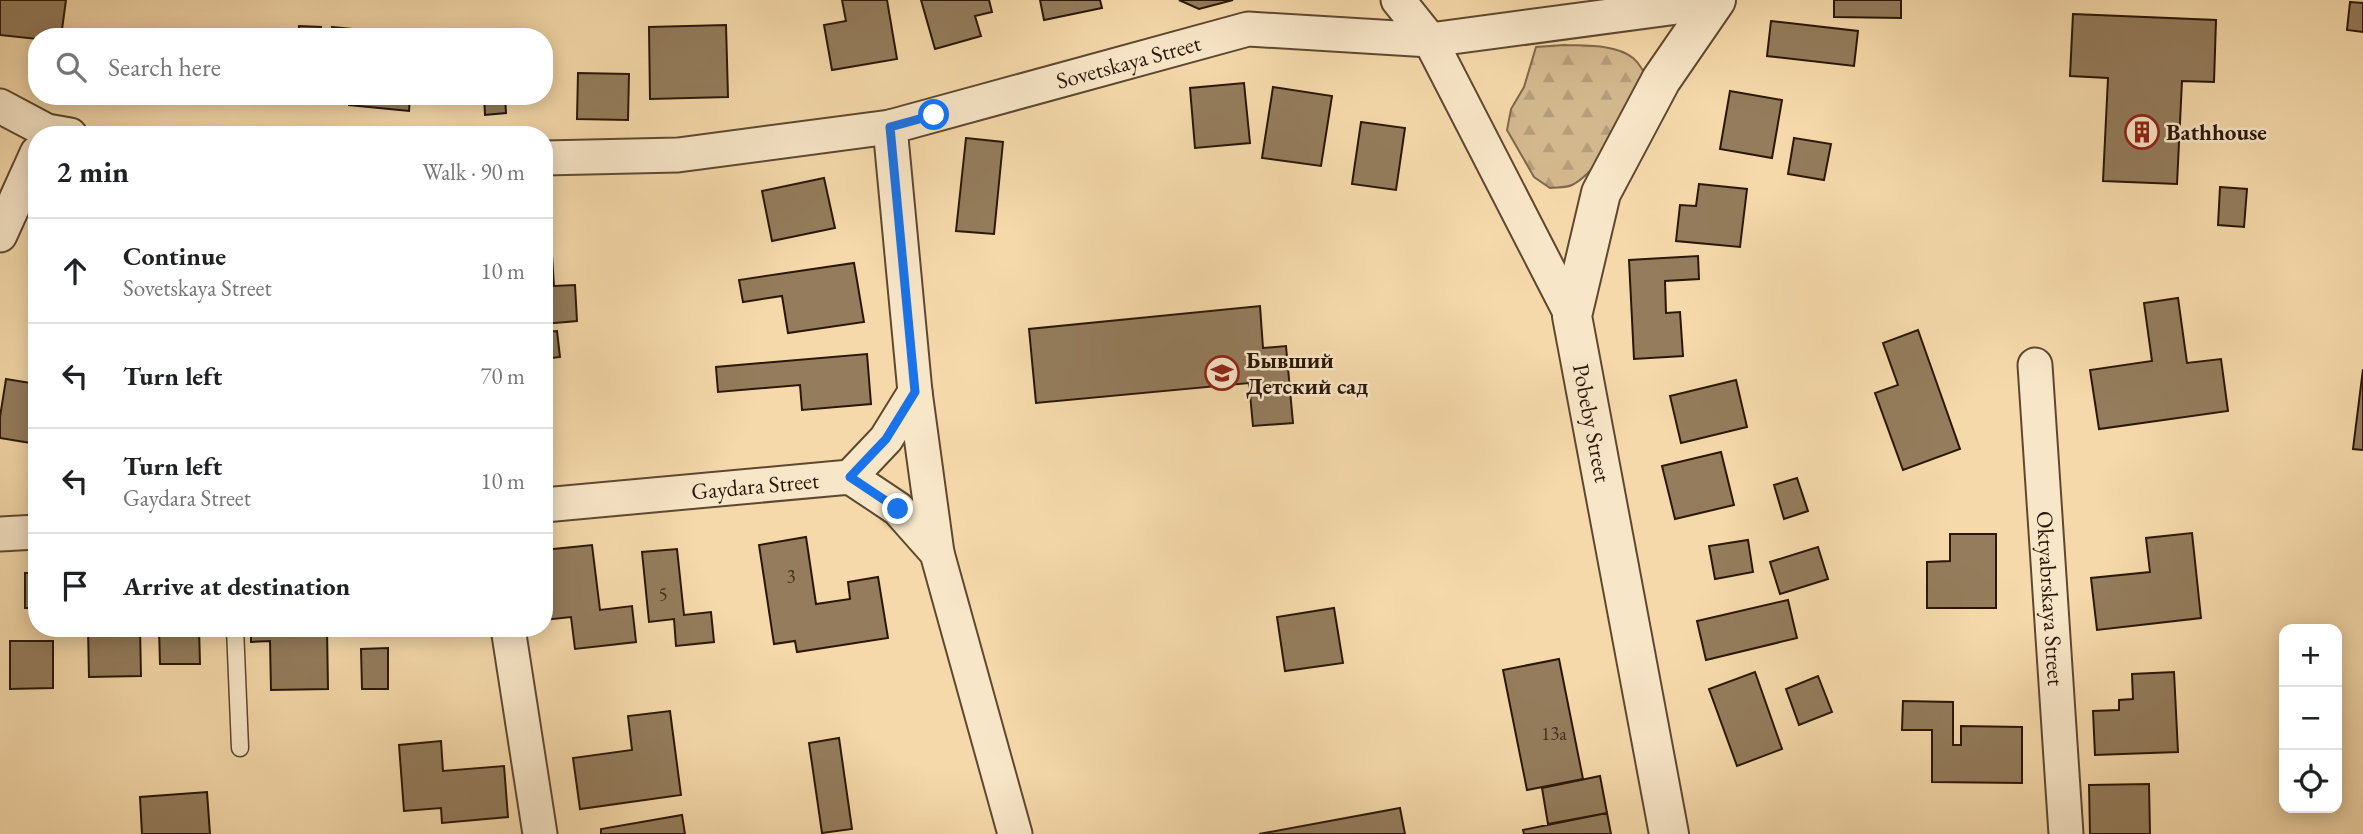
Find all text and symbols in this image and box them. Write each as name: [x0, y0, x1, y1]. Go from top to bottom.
street label: Sovetskaya Street: [1053, 27, 1205, 96]
search box: [28, 28, 553, 105]
icon: search: [52, 48, 90, 86]
text: Search here: [108, 50, 221, 84]
route start: [918, 99, 949, 130]
building icon: Bathhouse: [2123, 113, 2161, 151]
place label: Bathhouse: [2166, 117, 2267, 147]
text: 2 min: [56, 152, 129, 191]
text: Walk · 90 m: [422, 157, 525, 187]
text: Continue: [123, 239, 226, 273]
icon: ahead: [56, 252, 94, 290]
text: 10 m: [480, 256, 525, 286]
text: Sovetskaya Street: [123, 273, 272, 303]
place label: Бывший Детский сад: [1246, 345, 1368, 401]
school or university icon: Бывший Детский сад: [1203, 354, 1241, 392]
icon: left: [56, 357, 94, 395]
text: Turn left: [123, 359, 222, 393]
text: 70 m: [480, 361, 525, 391]
street label: Pobeby Street: [1566, 361, 1618, 486]
text: Turn left: [123, 449, 222, 483]
icon: left: [56, 462, 94, 500]
street label: Gaydara Street: [690, 465, 821, 506]
text: 10 m: [480, 466, 525, 496]
text: Gaydara Street: [123, 483, 251, 513]
route end: [882, 493, 913, 524]
street label: Oktyabrskaya Street: [2030, 510, 2071, 688]
house number: 3: [786, 564, 796, 589]
icon: arrive: [56, 567, 94, 605]
text: Arrive at destination: [123, 569, 350, 603]
house number: 5: [658, 582, 668, 607]
map controls: [2279, 624, 2342, 813]
button: +: [2279, 624, 2342, 687]
button: −: [2279, 687, 2342, 750]
house number: 13а: [1541, 721, 1567, 746]
button: locate: [2279, 750, 2342, 813]

